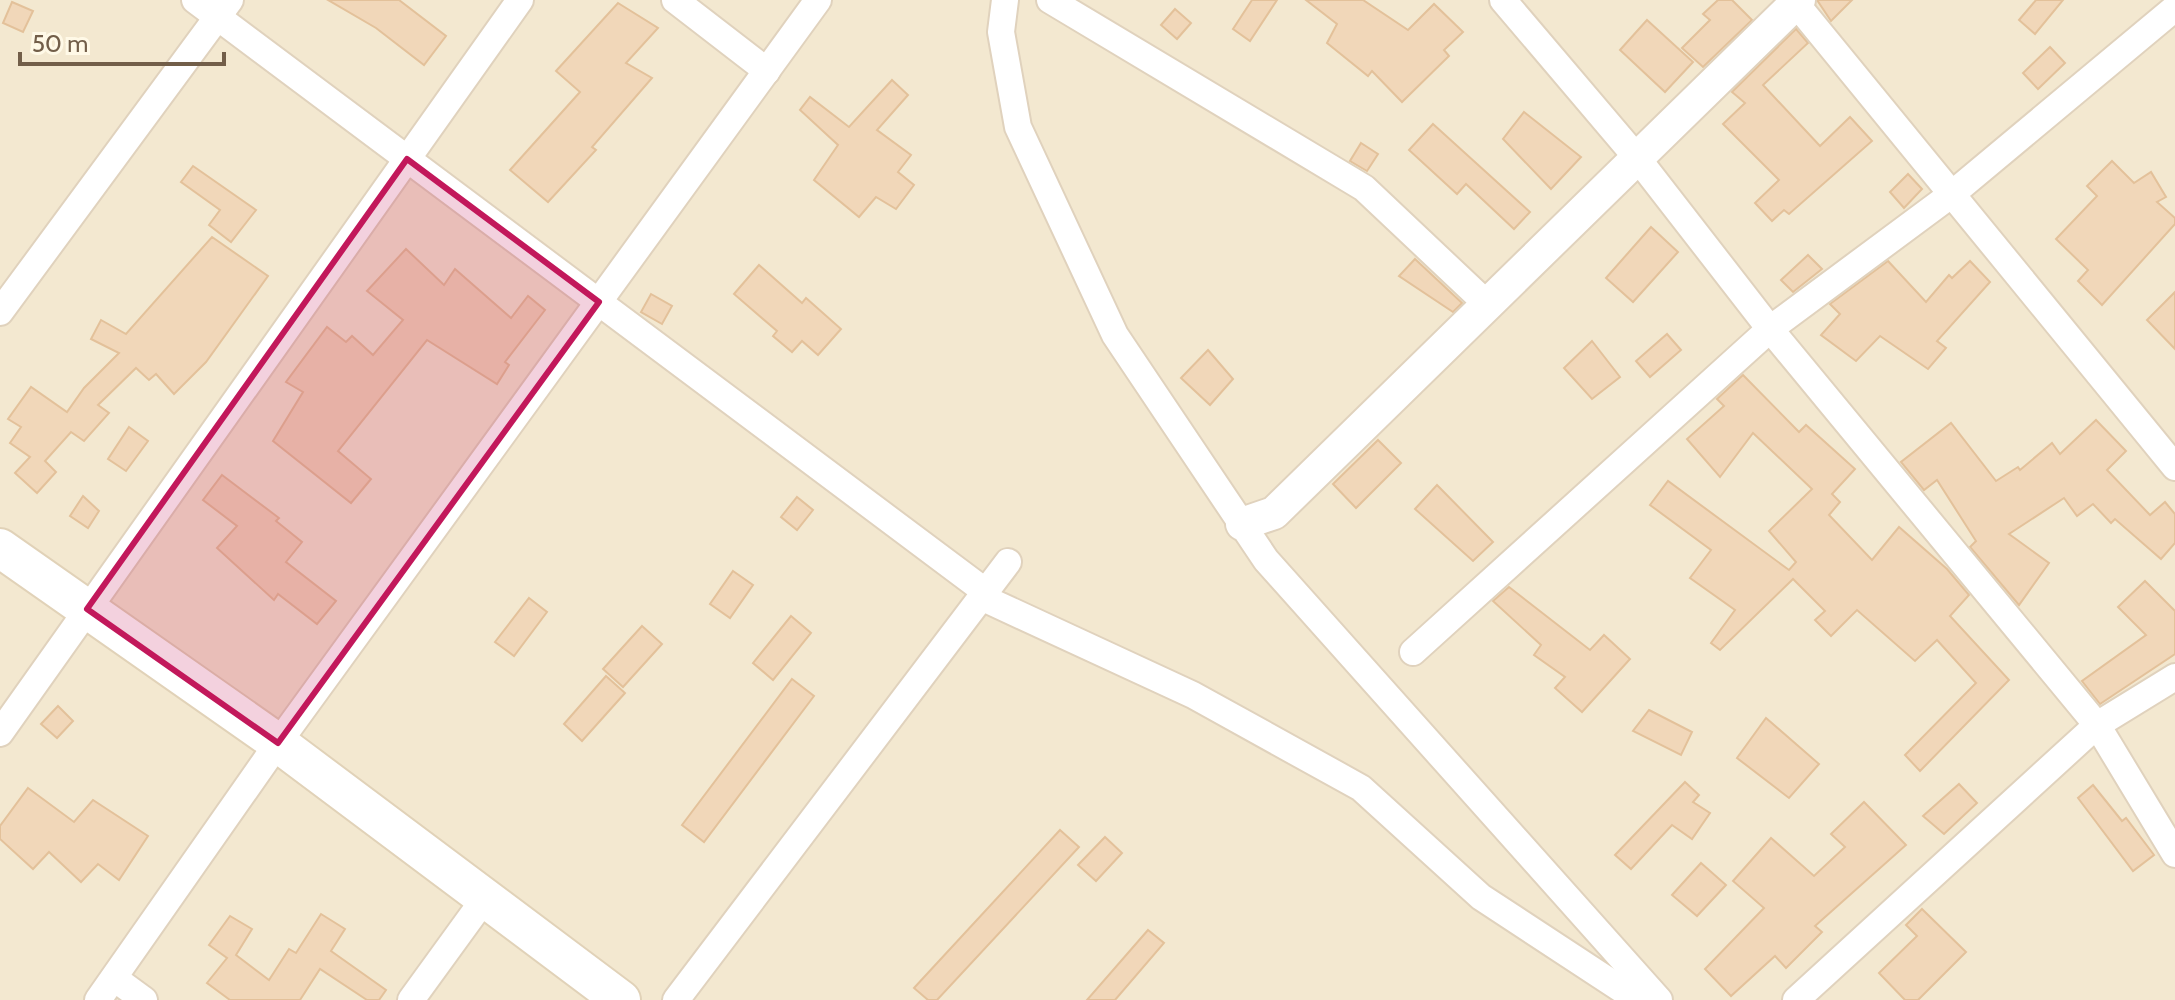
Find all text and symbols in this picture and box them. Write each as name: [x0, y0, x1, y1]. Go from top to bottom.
scale bar: [20, 16, 224, 66]
text: 50 m: [32, 29, 88, 58]

